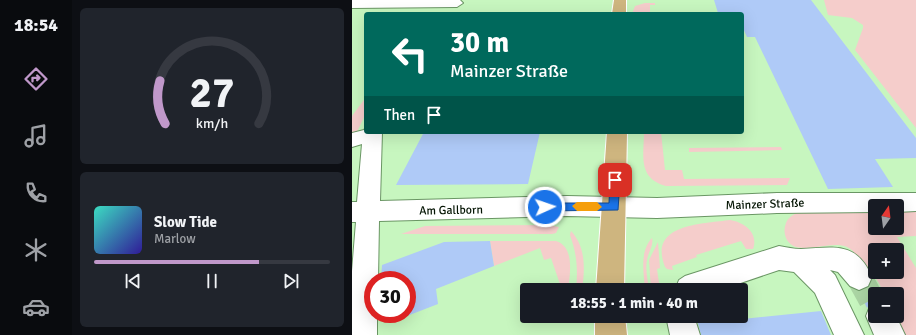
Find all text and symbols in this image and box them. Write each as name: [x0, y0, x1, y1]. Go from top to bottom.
text: 18:54: [14, 14, 58, 36]
text: 30 m: [450, 26, 509, 60]
icon: left: [384, 28, 436, 80]
text: Mainzer Straße: [450, 60, 568, 82]
icon: directions: [22, 65, 50, 93]
text: 27: [190, 68, 234, 119]
icon: arrive: [423, 104, 445, 126]
text: Then: [384, 106, 415, 124]
text: km/h: [196, 114, 228, 131]
icon: music: [22, 122, 50, 150]
pin: [598, 163, 632, 197]
icon: arrive: [604, 169, 626, 191]
icon: phone: [22, 179, 50, 207]
position arrow: [524, 186, 566, 228]
street label: Mainzer Straße: [725, 196, 805, 213]
north arrow: [868, 199, 904, 235]
map controls: [868, 199, 904, 323]
street label: Am Gallborn: [419, 202, 483, 219]
text: Slow Tide: [154, 213, 217, 231]
text: Marlow: [154, 231, 196, 247]
icon: climate: [22, 236, 50, 264]
button: +: [868, 243, 904, 279]
icon: previous: [122, 270, 144, 292]
icon: pause: [201, 270, 223, 292]
icon: next: [280, 270, 302, 292]
speed limit sign: 30: [364, 271, 416, 323]
button: −: [868, 287, 904, 323]
icon: car: [22, 293, 50, 321]
text: 18:55 · 1 min · 40 m: [570, 294, 698, 312]

